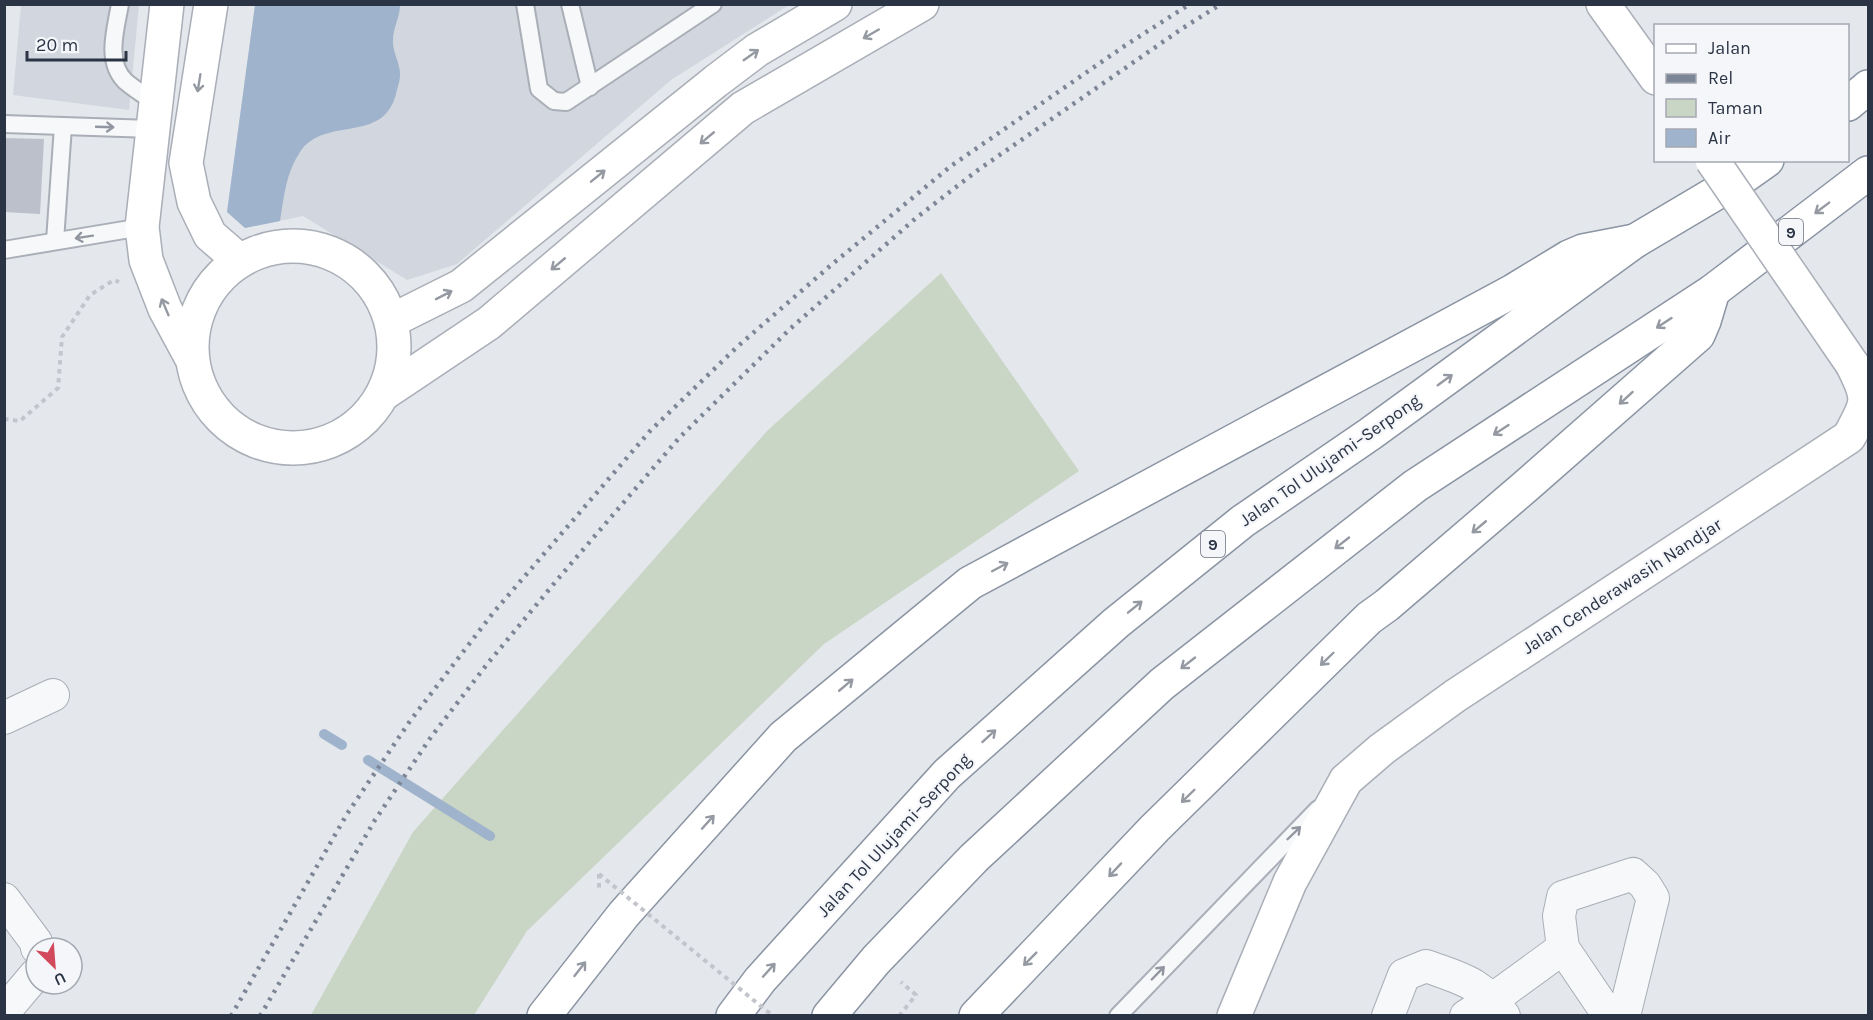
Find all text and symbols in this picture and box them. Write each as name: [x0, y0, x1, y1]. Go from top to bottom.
scale bar: [27, 24, 126, 62]
legend: [1654, 24, 1849, 162]
one-way arrow: [863, 28, 880, 40]
text: 20 m: [36, 34, 78, 56]
text: Jalan: [1708, 37, 1751, 59]
one-way arrow: [742, 49, 759, 61]
text: Rel: [1708, 67, 1733, 89]
one-way arrow: [193, 73, 204, 92]
text: Taman: [1708, 97, 1763, 119]
one-way arrow: [94, 122, 114, 133]
text: Air: [1708, 127, 1731, 149]
one-way arrow: [699, 132, 715, 145]
one-way arrow: [590, 169, 606, 182]
one-way arrow: [1814, 202, 1830, 214]
road number: 9: [1779, 219, 1803, 245]
one-way arrow: [74, 231, 94, 242]
one-way arrow: [551, 257, 566, 271]
one-way arrow: [434, 288, 452, 300]
one-way arrow: [159, 298, 170, 317]
one-way arrow: [1656, 317, 1672, 329]
one-way arrow: [1436, 374, 1452, 386]
street label: Jalan Tol Ulujami–Serpong: [1235, 389, 1425, 531]
one-way arrow: [1619, 391, 1634, 405]
one-way arrow: [1493, 424, 1509, 436]
street label: Jalan Cenderawasih Nandjar: [1518, 513, 1726, 659]
one-way arrow: [1471, 520, 1487, 533]
road number: 9: [1201, 531, 1225, 557]
one-way arrow: [1334, 537, 1350, 550]
one-way arrow: [991, 561, 1008, 573]
one-way arrow: [1127, 601, 1143, 614]
one-way arrow: [1320, 652, 1335, 667]
one-way arrow: [1181, 657, 1197, 669]
one-way arrow: [838, 679, 854, 692]
one-way arrow: [981, 729, 996, 743]
street label: Jalan Tol Ulujami–Serpong: [812, 749, 976, 921]
one-way arrow: [1180, 788, 1195, 803]
one-way arrow: [701, 815, 715, 830]
one-way arrow: [1287, 826, 1302, 840]
one-way arrow: [1108, 863, 1122, 878]
north arrow: [24, 936, 84, 996]
one-way arrow: [1023, 951, 1038, 966]
one-way arrow: [574, 962, 587, 978]
one-way arrow: [762, 962, 776, 977]
one-way arrow: [1151, 965, 1165, 980]
text: U: [51, 968, 69, 990]

